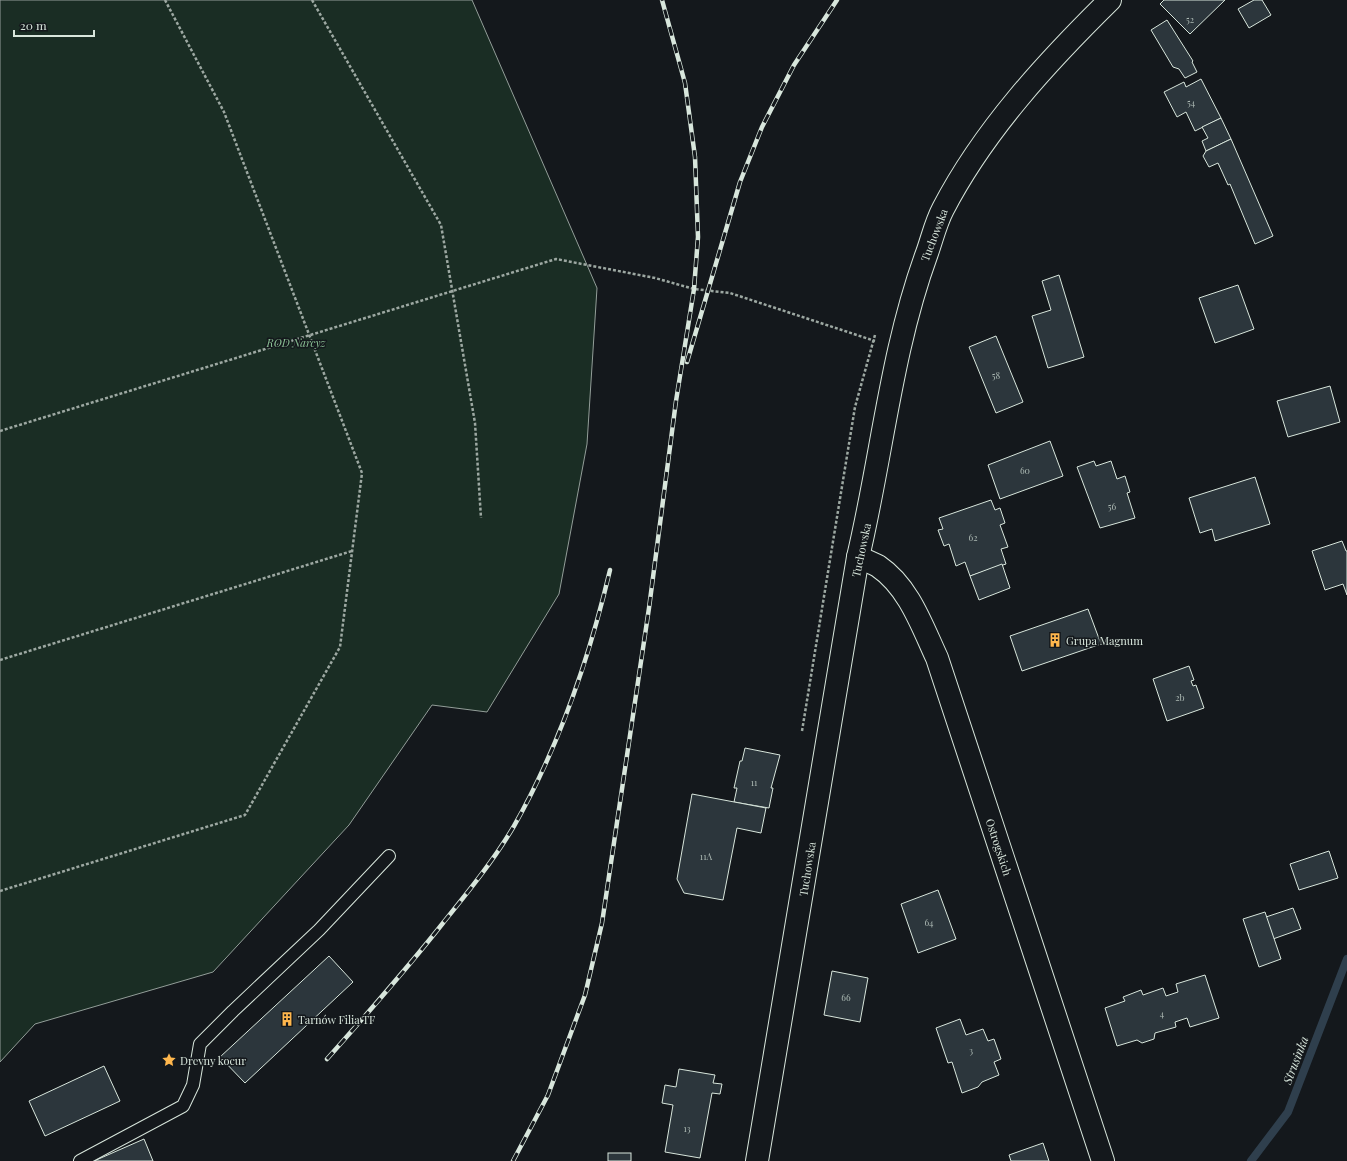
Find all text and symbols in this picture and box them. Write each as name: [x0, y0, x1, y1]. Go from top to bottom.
scale bar: [14, 12, 94, 38]
house number: 52: [1186, 13, 1194, 25]
text: 20 m: [20, 17, 47, 33]
house number: 54: [1187, 96, 1196, 108]
street label: Tuchowska: [917, 206, 951, 263]
park label: ROD Narcyz: [265, 335, 327, 350]
house number: 58: [992, 369, 1001, 381]
house number: 60: [1020, 464, 1030, 476]
house number: 56: [1108, 500, 1117, 512]
street label: Tuchowska: [848, 521, 874, 578]
house number: 62: [969, 531, 977, 543]
building icon: Grupa Magnum: [1047, 632, 1063, 648]
place label: Grupa Magnum: [1066, 633, 1143, 648]
house number: 2b: [1175, 691, 1185, 703]
house number: 11: [751, 776, 758, 788]
street label: Ostrogskich: [983, 816, 1015, 878]
street label: Tuchowska: [795, 840, 819, 897]
house number: 11A: [700, 850, 712, 862]
house number: 64: [924, 916, 934, 928]
house number: 66: [841, 991, 851, 1003]
house number: 4: [1160, 1007, 1165, 1019]
building icon: Tarnów Filia TF: [279, 1011, 295, 1027]
place label: Tarnów Filia TF: [298, 1012, 375, 1027]
water label: Strusinka: [1278, 1034, 1311, 1087]
house number: 3: [969, 1044, 973, 1056]
place icon: Drevny kocur: [161, 1052, 177, 1068]
place label: Drevny kocur: [180, 1053, 246, 1068]
house number: 13: [683, 1122, 691, 1134]

